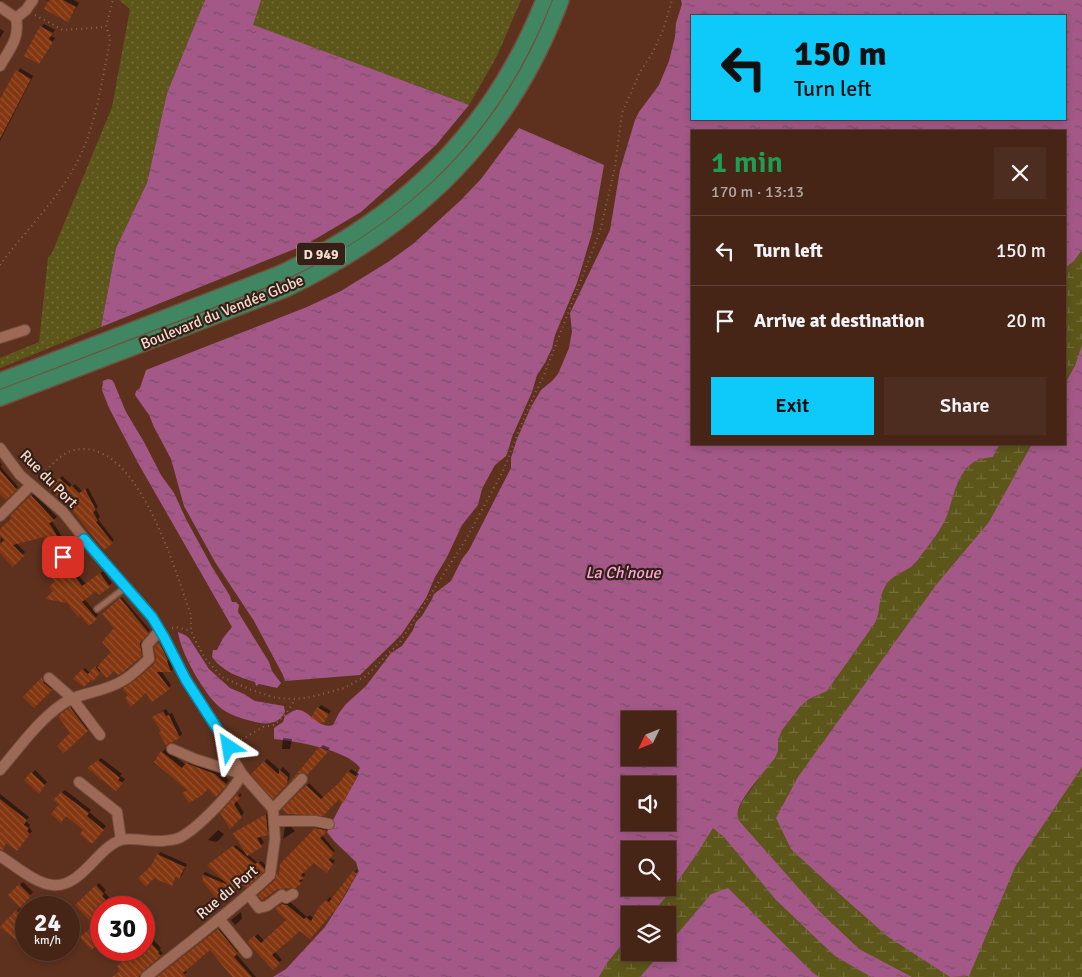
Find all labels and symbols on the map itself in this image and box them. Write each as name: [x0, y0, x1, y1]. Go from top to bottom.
road number: D 949: [297, 242, 345, 266]
street label: Boulevard du Vendée Globe: [138, 271, 306, 353]
street label: Rue du Port: [16, 446, 82, 512]
pin: [42, 536, 84, 578]
water label: La Ch'noue: [585, 563, 662, 583]
north arrow: [621, 711, 676, 766]
position arrow: [202, 720, 254, 772]
street label: Rue du Port: [193, 861, 261, 923]
speed limit sign: 30: [90, 896, 155, 961]

